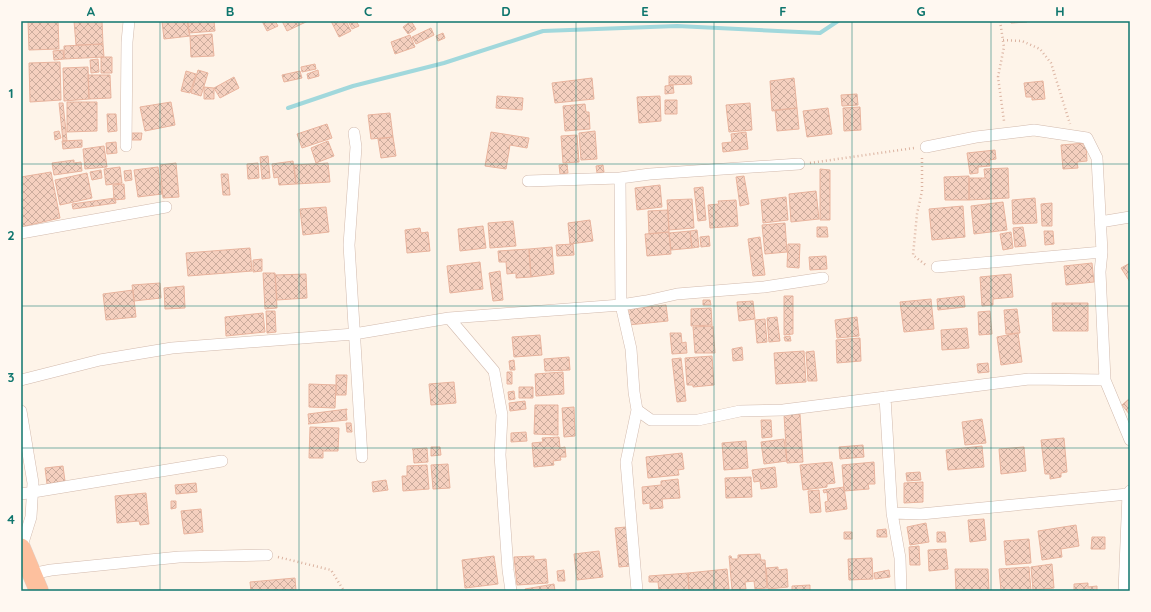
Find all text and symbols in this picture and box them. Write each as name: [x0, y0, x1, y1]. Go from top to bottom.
text: A: [87, 3, 96, 19]
text: B: [226, 3, 234, 19]
text: C: [364, 3, 372, 19]
text: D: [501, 3, 511, 19]
text: E: [641, 3, 649, 19]
text: F: [779, 3, 787, 19]
text: G: [916, 3, 926, 19]
text: H: [1055, 3, 1065, 19]
text: 1: [8, 85, 14, 101]
text: 2: [7, 227, 15, 243]
text: 3: [8, 369, 15, 385]
text: 4: [7, 511, 15, 527]

